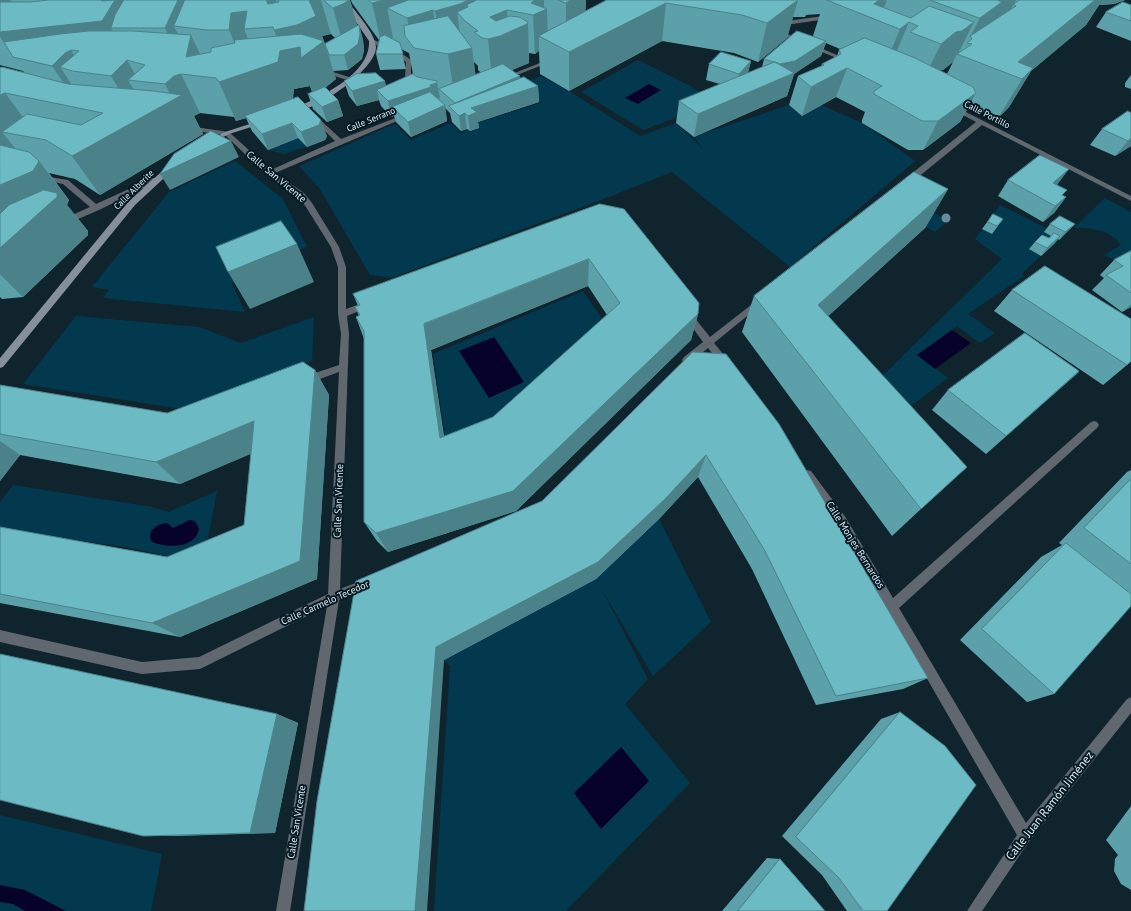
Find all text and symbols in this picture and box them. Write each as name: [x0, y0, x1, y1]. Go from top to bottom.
street label: Calle Portillo: [962, 99, 1012, 131]
street label: Calle Serrano: [345, 105, 397, 135]
street label: Calle San Vicente: [244, 149, 308, 205]
street label: Calle Alberite: [112, 168, 156, 212]
street label: Calle San Vicente: [332, 464, 346, 538]
street label: Calle Monjes Bernardos: [823, 499, 887, 591]
street label: Calle Carmelo Tecedor: [279, 578, 371, 628]
street label: Calle Juan Ramón Jiménez: [1003, 749, 1097, 863]
street label: Calle San Vicente: [285, 784, 309, 860]

